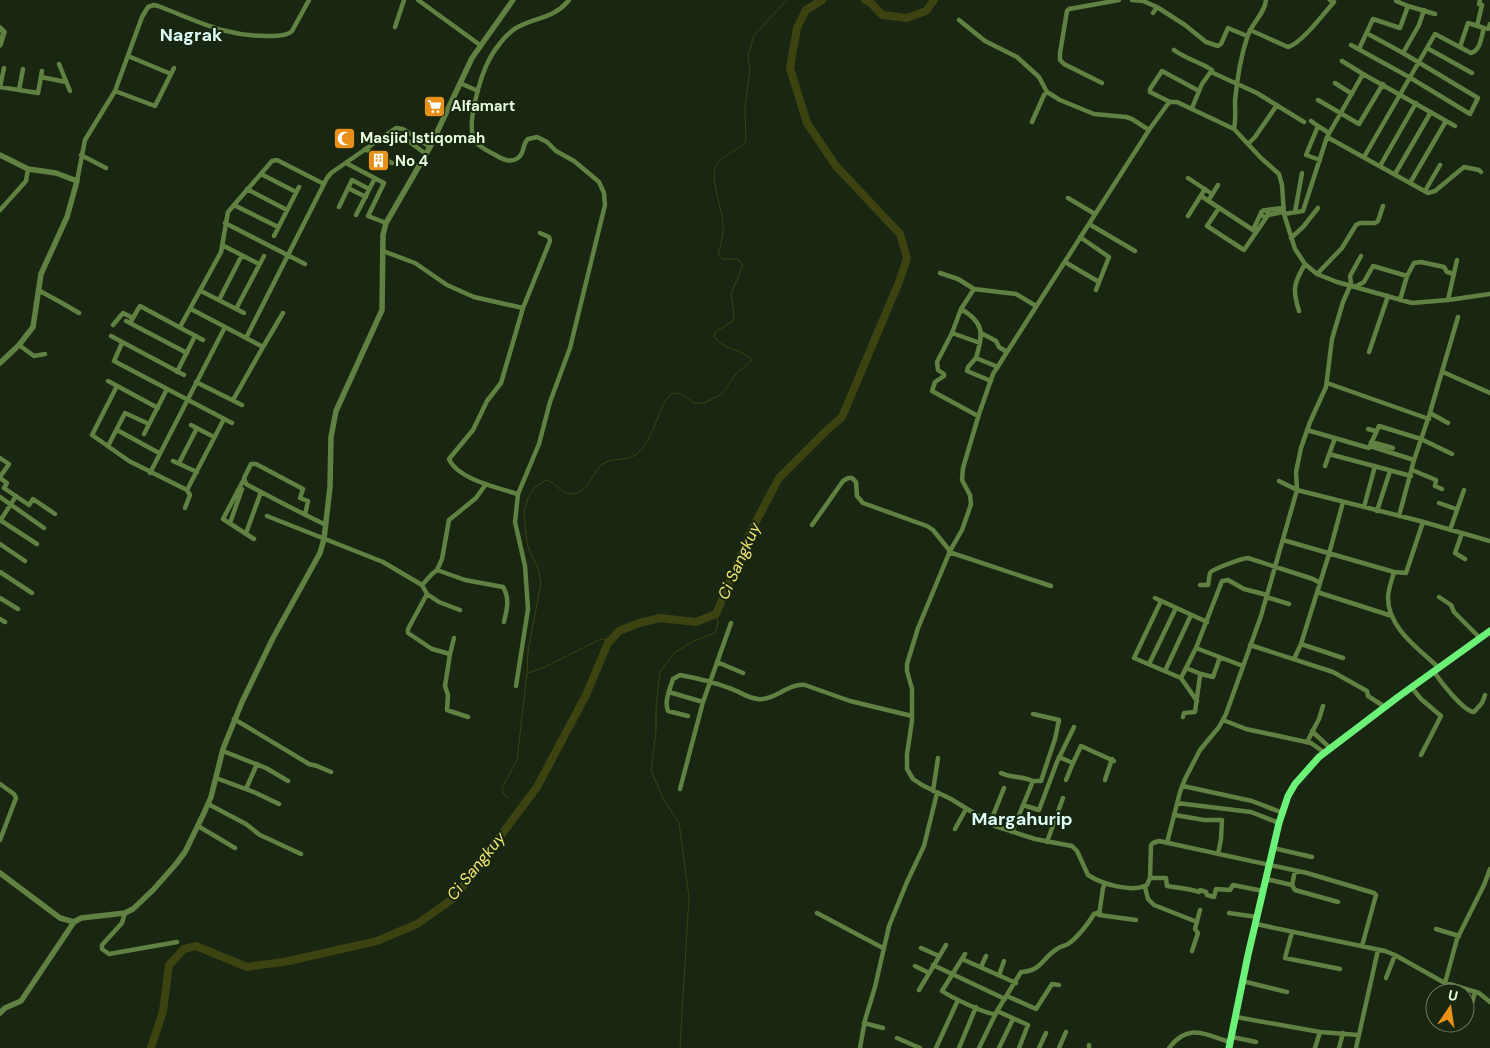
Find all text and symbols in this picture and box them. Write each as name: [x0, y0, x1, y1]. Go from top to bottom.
district label: Nagrak: [160, 23, 223, 47]
supermarket icon: Alfamart: [423, 94, 447, 118]
place label: Alfamart: [451, 96, 515, 116]
mosque icon: Masjid Istiqomah: [332, 126, 356, 150]
place label: Masjid Istiqomah: [360, 128, 485, 148]
building icon: No 4: [367, 149, 391, 173]
place label: No 4: [395, 151, 429, 171]
water label: Ci Sangkuy: [713, 518, 766, 603]
district label: Margahurip: [971, 807, 1073, 831]
water label: Ci Sangkuy: [442, 827, 511, 905]
north arrow: [1425, 983, 1475, 1033]
text: U: [1446, 985, 1460, 1005]

